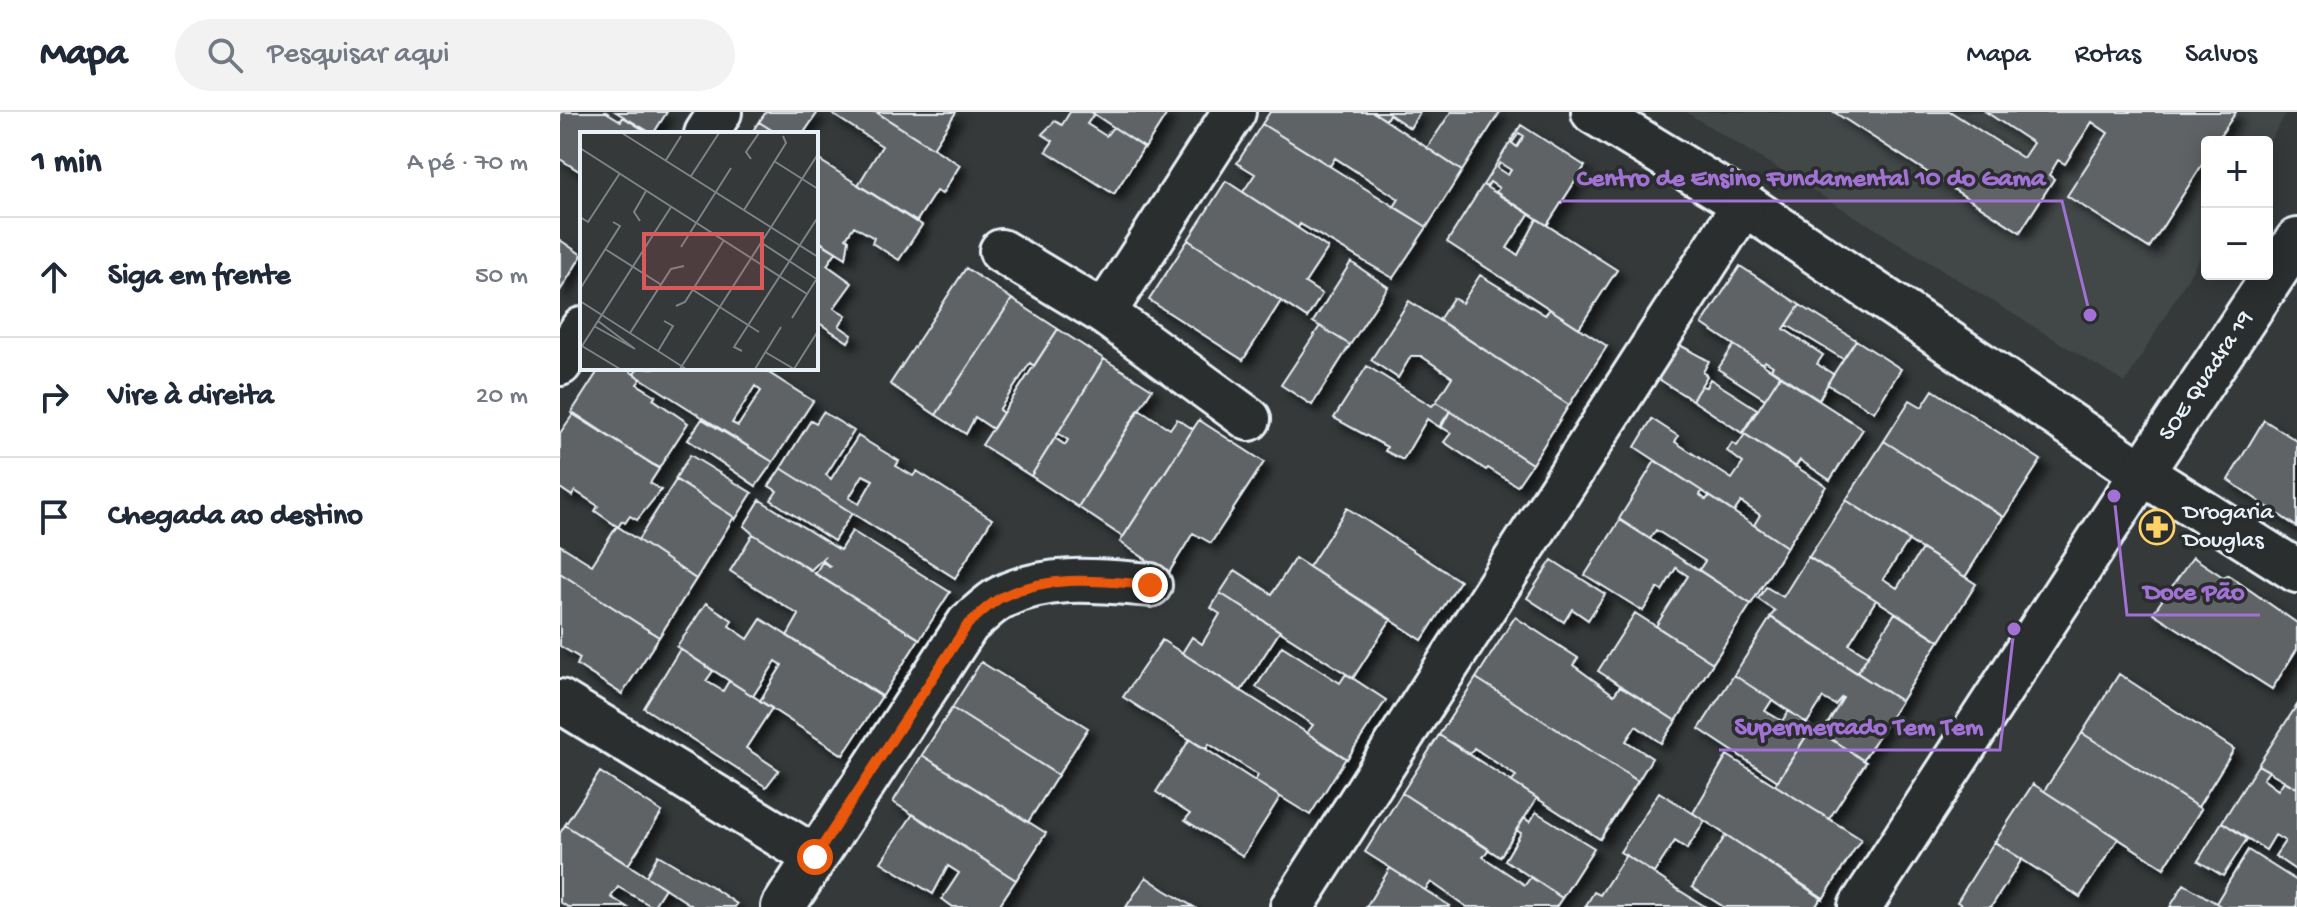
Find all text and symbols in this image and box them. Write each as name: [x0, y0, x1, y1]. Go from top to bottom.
search box: [175, 19, 735, 91]
text: Mapa: [40, 33, 127, 77]
icon: search: [203, 33, 247, 77]
text: Pesquisar aqui: [267, 38, 449, 73]
text: Mapa: [1966, 39, 2031, 72]
text: Rotas: [2075, 39, 2141, 72]
text: Salvos: [2185, 39, 2257, 72]
inset map: [580, 132, 818, 370]
map controls: [2201, 136, 2273, 280]
button: +: [2201, 136, 2273, 208]
text: 1 min: [32, 144, 101, 184]
text: A pé · 70 m: [407, 149, 528, 180]
callout: Centro de Ensino Fundamental 10 do Gama: [1561, 151, 2062, 201]
text: Centro de Ensino Fundamental 10 do Gama: [1577, 165, 2047, 196]
button: −: [2201, 208, 2273, 280]
icon: ahead: [32, 255, 76, 299]
text: Siga em frente: [108, 260, 290, 295]
text: 50 m: [475, 262, 528, 293]
street label: SOE Quadra 19: [2153, 305, 2260, 447]
icon: right: [32, 375, 76, 419]
text: Vire à direita: [108, 380, 274, 415]
text: 20 m: [476, 382, 528, 413]
icon: arrive: [32, 495, 76, 539]
place label: Drogaria Douglas: [2181, 499, 2274, 556]
text: Chegada ao destino: [108, 500, 363, 535]
pharmacy icon: Drogaria Douglas: [2138, 508, 2176, 546]
callout: Doce Pão: [2127, 565, 2260, 615]
route end: [1132, 567, 1168, 603]
text: Doce Pão: [2141, 579, 2245, 610]
callout: Supermercado Tem Tem: [1719, 700, 2000, 750]
text: Supermercado Tem Tem: [1735, 714, 1984, 745]
route start: [797, 839, 833, 875]

